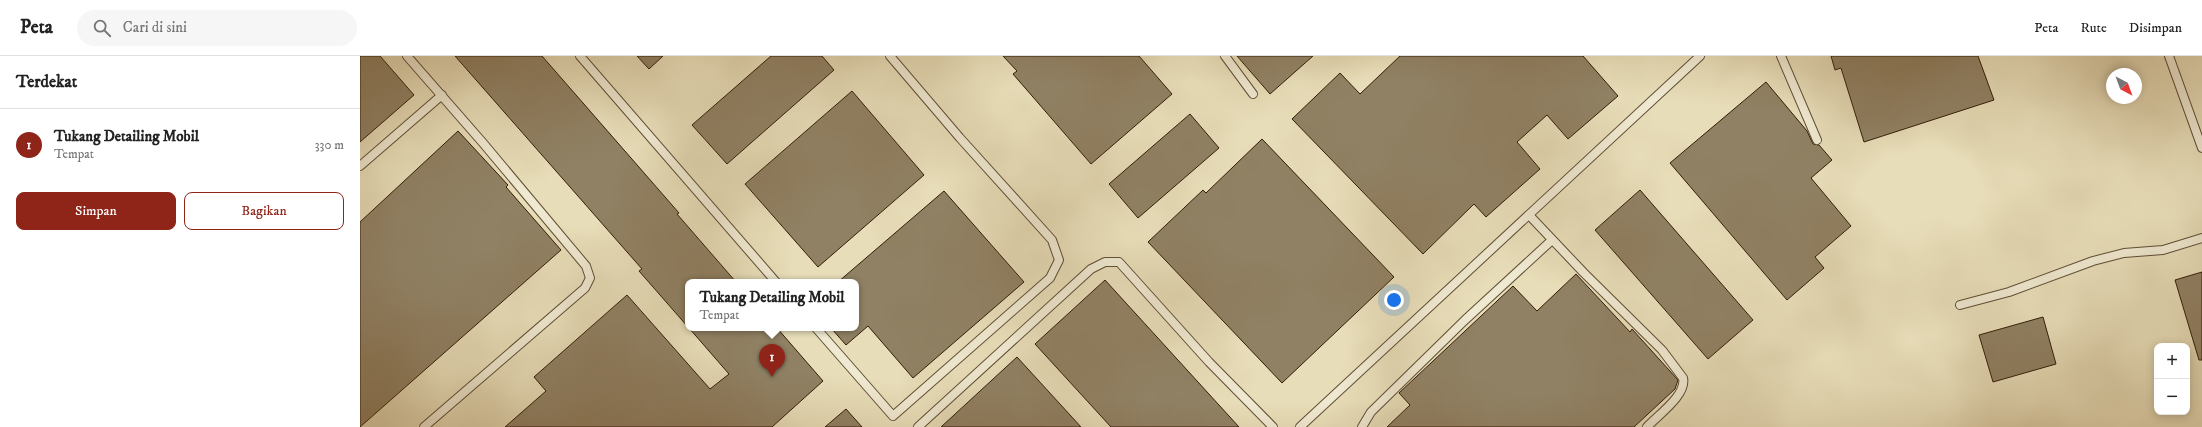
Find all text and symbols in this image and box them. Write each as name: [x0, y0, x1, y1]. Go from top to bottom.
search box: [77, 10, 357, 46]
text: Peta: [20, 16, 53, 39]
icon: search: [91, 17, 113, 39]
text: Cari di sini: [123, 18, 187, 37]
text: Peta: [2034, 19, 2059, 37]
text: Rute: [2081, 19, 2107, 37]
text: Disimpan: [2129, 19, 2182, 37]
north arrow: [2106, 68, 2142, 104]
text: Terdekat: [16, 71, 77, 93]
text: Tukang Detailing Mobil: [54, 127, 199, 146]
text: 1: [27, 137, 31, 153]
text: 330 m: [315, 137, 344, 153]
text: Tempat: [54, 146, 94, 162]
button: Simpan: [16, 192, 176, 230]
button: Bagikan: [184, 192, 344, 230]
popup: [685, 279, 859, 331]
text: Tukang Detailing Mobil: [700, 288, 845, 307]
your location: [1384, 290, 1404, 310]
text: Tempat: [700, 307, 739, 323]
map controls: [2154, 343, 2190, 415]
button: +: [2154, 343, 2190, 379]
pin: 1: [759, 344, 785, 377]
button: −: [2154, 379, 2190, 415]

